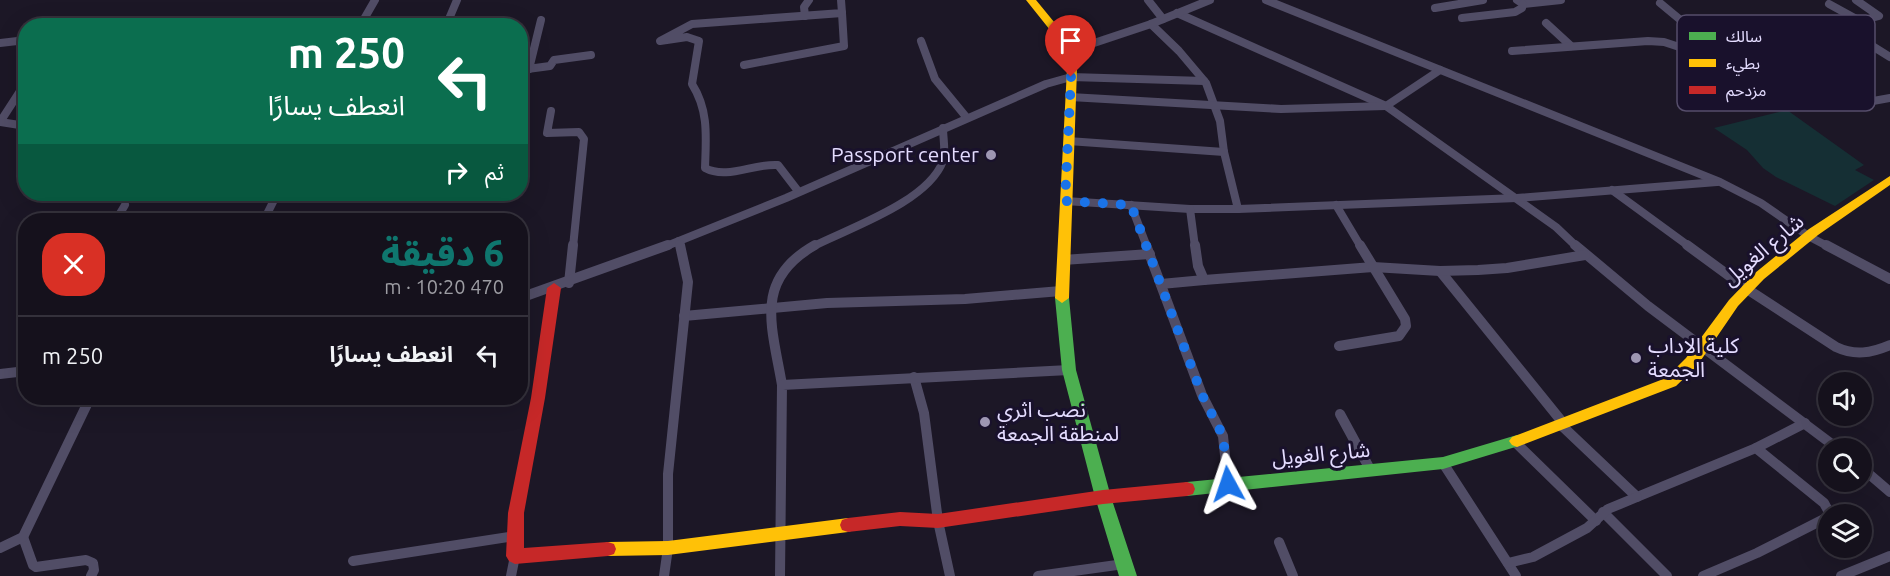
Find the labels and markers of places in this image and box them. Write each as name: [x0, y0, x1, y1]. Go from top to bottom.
pin: [1045, 15, 1096, 77]
place label: Passport center: [831, 142, 979, 166]
marker: Passport center: [984, 148, 998, 162]
place label: كلية اﻻداب الجمعة: [1648, 333, 1739, 381]
marker: كلية اﻻداب الجمعة: [1629, 351, 1643, 365]
place label: نصب اثري لمنطقة الجمعة: [997, 397, 1119, 445]
marker: نصب اثري لمنطقة الجمعة: [978, 415, 992, 429]

